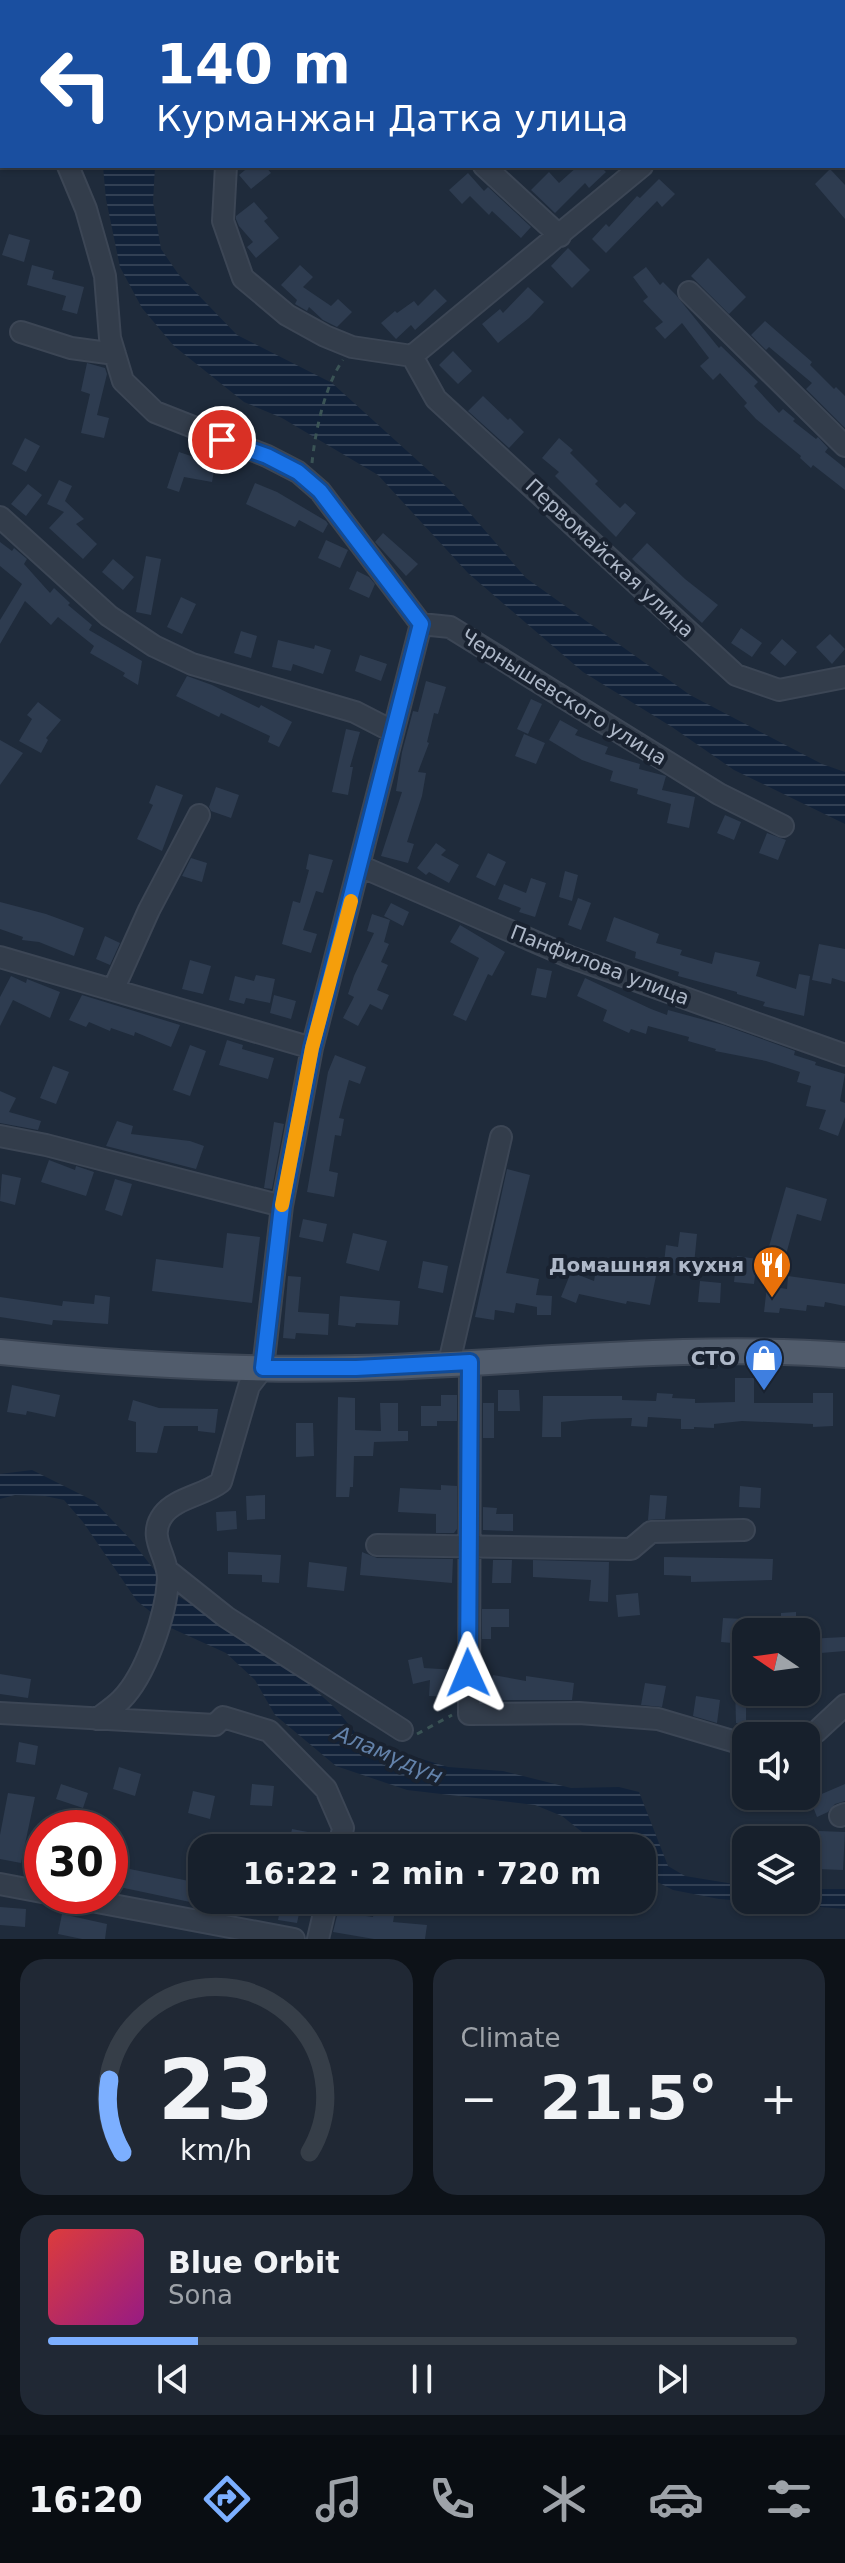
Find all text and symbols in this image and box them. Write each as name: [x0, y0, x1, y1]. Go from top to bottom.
text: 140 m: [156, 31, 351, 96]
icon: left: [24, 32, 128, 136]
text: Курманжан Датка улица: [156, 98, 629, 139]
pin: [188, 406, 256, 474]
icon: arrive: [200, 418, 244, 462]
street label: Первомайская улица: [521, 474, 699, 642]
street label: Чернышевского улица: [457, 624, 671, 770]
street label: Панфилова улица: [507, 920, 693, 1010]
restaurant icon: Домашняя кухня: [751, 1244, 793, 1299]
place label: Домашняя кухня: [549, 1253, 744, 1277]
shop icon: СТО: [743, 1337, 785, 1392]
place label: СТО: [691, 1346, 736, 1370]
north arrow: [732, 1618, 820, 1706]
map controls: [732, 1618, 820, 1914]
position arrow: [426, 1631, 510, 1715]
water label: Аламүдүн: [329, 1720, 447, 1788]
button: sound: [732, 1722, 820, 1810]
speed limit sign: 30: [24, 1810, 128, 1914]
button: layers: [732, 1826, 820, 1914]
text: 16:22 · 2 min · 720 m: [243, 1856, 601, 1891]
text: Climate: [461, 2023, 561, 2053]
text: 23: [158, 2042, 274, 2139]
text: 21.5°: [540, 2063, 718, 2133]
text: −: [461, 2073, 497, 2124]
text: +: [760, 2073, 797, 2124]
text: km/h: [180, 2133, 252, 2167]
text: Blue Orbit: [168, 2245, 340, 2280]
text: Sona: [168, 2280, 233, 2310]
icon: previous: [151, 2357, 195, 2401]
icon: pause: [400, 2357, 444, 2401]
icon: next: [650, 2357, 694, 2401]
icon: directions: [199, 2471, 255, 2527]
icon: music: [311, 2471, 367, 2527]
icon: phone: [424, 2471, 480, 2527]
icon: climate: [536, 2471, 592, 2527]
icon: car: [648, 2471, 704, 2527]
icon: filters: [761, 2471, 817, 2527]
text: 16:20: [28, 2479, 143, 2520]

